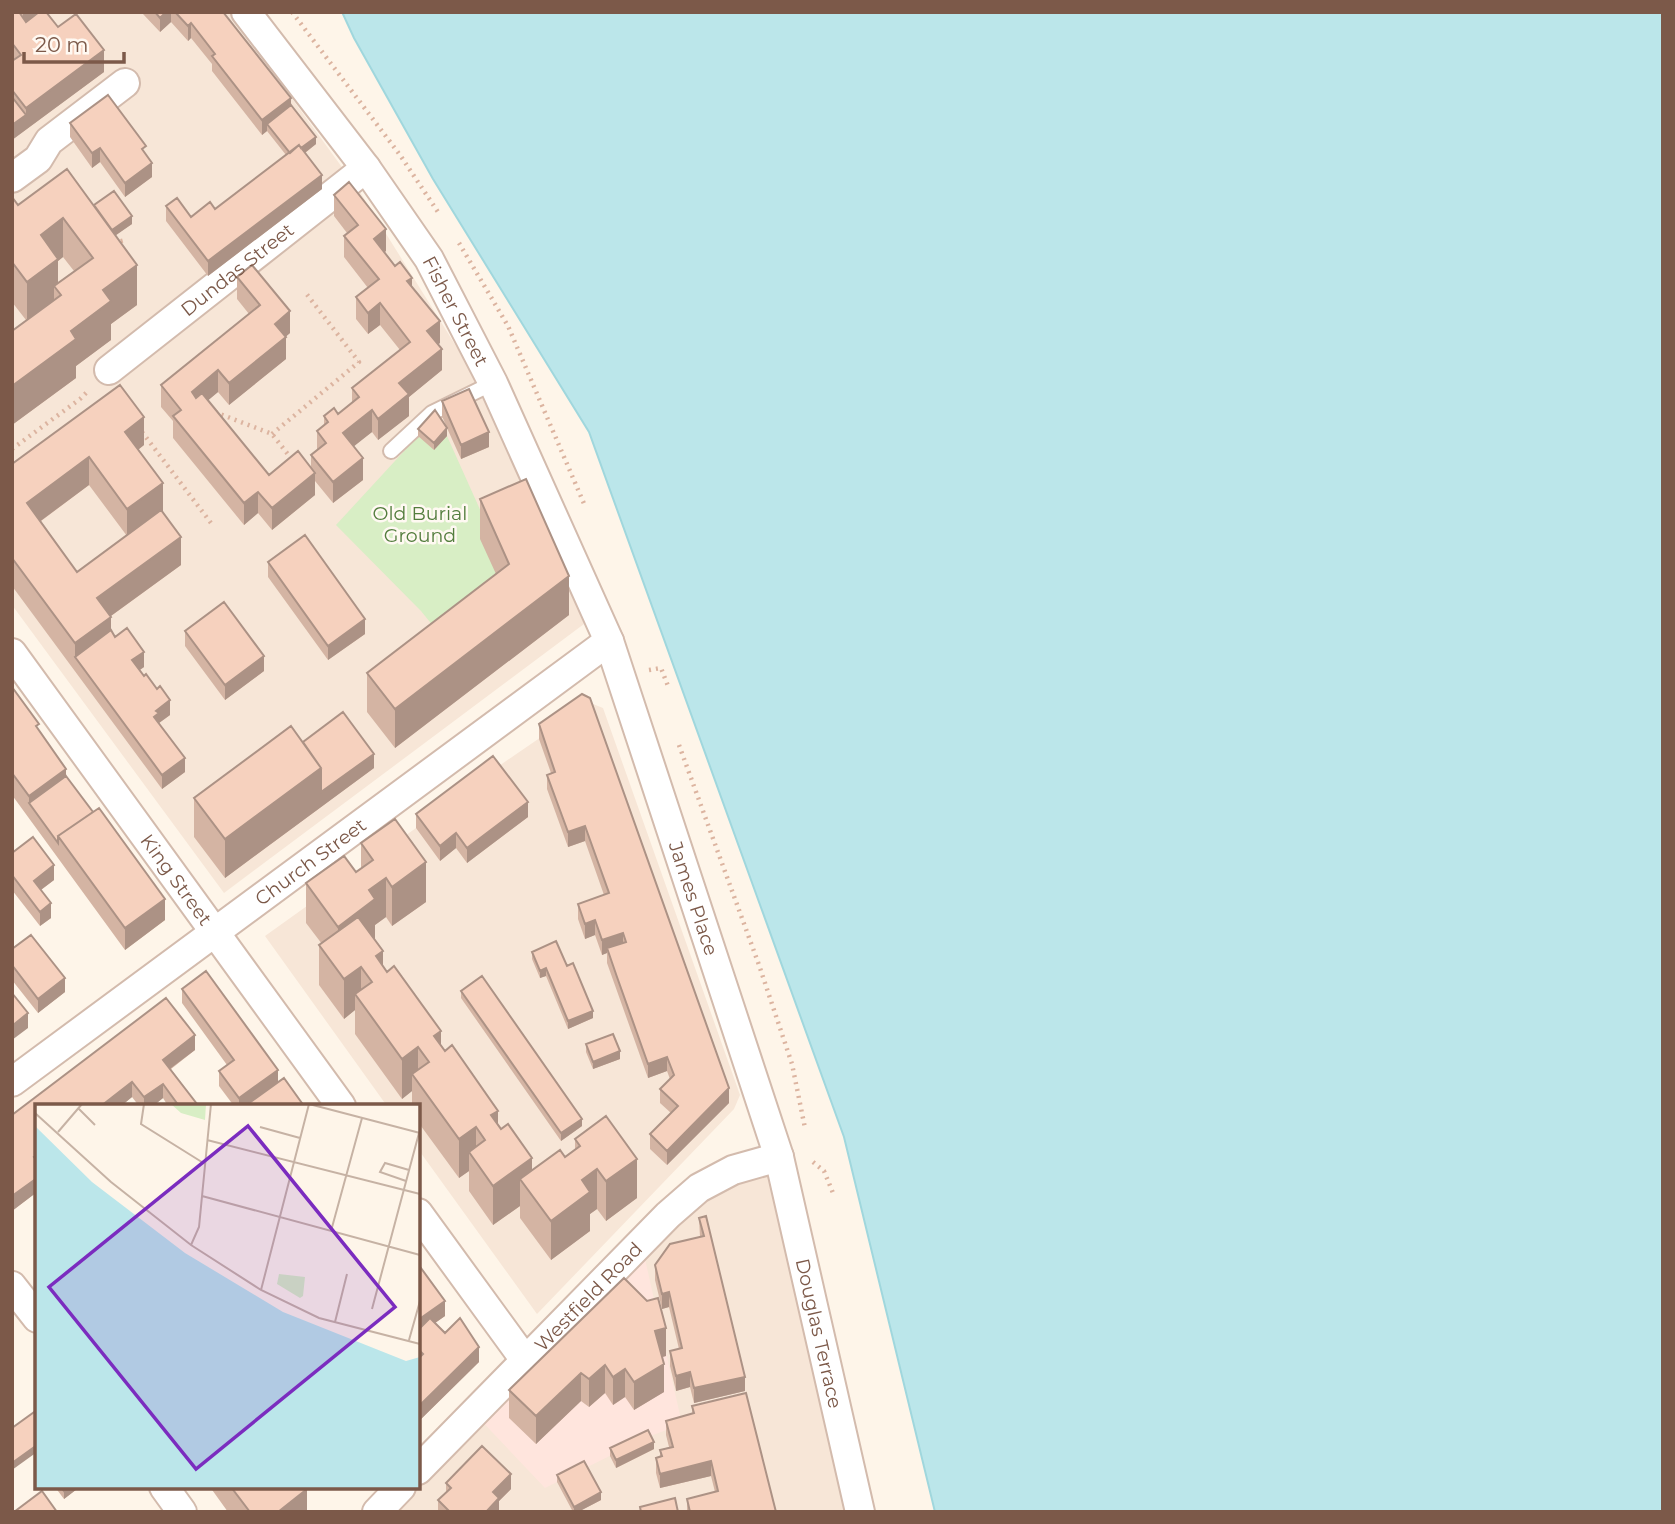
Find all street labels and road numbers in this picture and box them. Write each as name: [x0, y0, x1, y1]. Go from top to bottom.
street label: Dundas Street: [176, 218, 299, 321]
street label: Fisher Street: [417, 252, 493, 370]
street label: Church Street: [251, 813, 371, 911]
street label: King Street: [135, 830, 217, 930]
street label: James Place: [664, 838, 723, 959]
street label: Westfield Road: [530, 1237, 647, 1356]
street label: Douglas Terrace: [791, 1256, 847, 1411]

